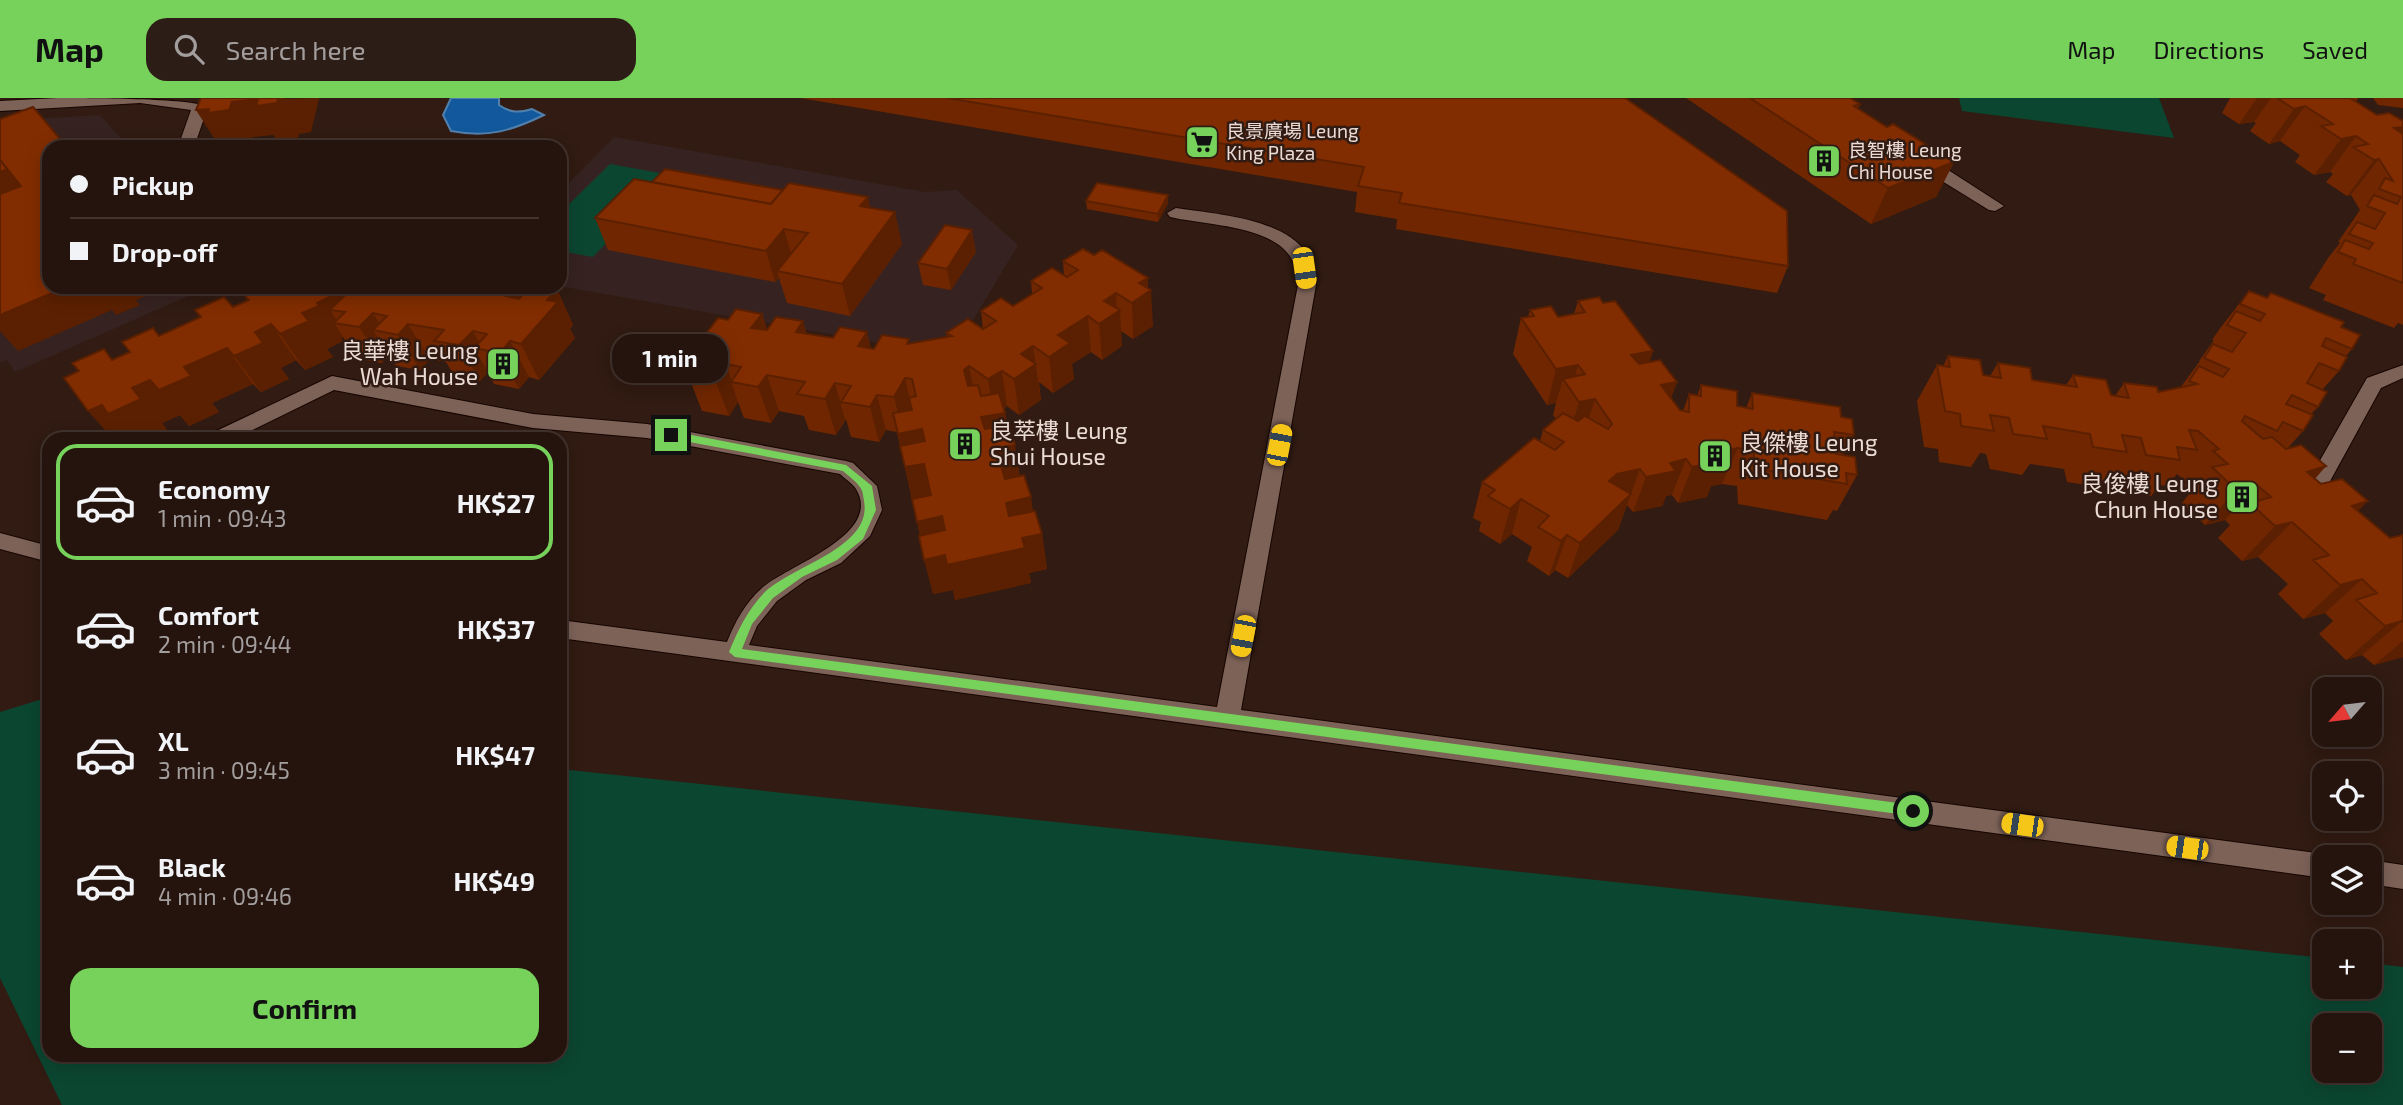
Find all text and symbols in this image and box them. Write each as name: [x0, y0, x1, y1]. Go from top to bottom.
search box: [146, 18, 636, 81]
text: Map: [35, 29, 104, 69]
icon: search: [170, 30, 208, 68]
text: Search here: [226, 34, 365, 65]
text: Map: [2067, 35, 2115, 64]
text: Directions: [2153, 35, 2264, 64]
text: Saved: [2302, 35, 2368, 64]
place label: 良景廣場 Leung King Plaza: [1226, 119, 1359, 164]
supermarket icon: 良景廣場 Leung King Plaza: [1183, 123, 1221, 161]
place label: 良智樓 Leung Chi House: [1848, 138, 1962, 183]
building icon: 良智樓 Leung Chi House: [1805, 142, 1843, 180]
text: Pickup: [112, 169, 194, 200]
text: Drop-off: [112, 236, 217, 267]
car: [1291, 246, 1318, 290]
callout: 1 min: [613, 334, 729, 382]
place label: 良華樓 Leung Wah House: [340, 336, 478, 390]
text: 1 min: [642, 344, 698, 372]
building icon: 良華樓 Leung Wah House: [484, 345, 522, 383]
place label: 良萃樓 Leung Shui House: [990, 416, 1128, 470]
route end: [655, 419, 687, 451]
car: [1265, 422, 1294, 468]
building icon: 良萃樓 Leung Shui House: [946, 425, 984, 463]
place label: 良傑樓 Leung Kit House: [1740, 428, 1878, 482]
building icon: 良傑樓 Leung Kit House: [1696, 437, 1734, 475]
place label: 良俊樓 Leung Chun House: [2080, 469, 2218, 523]
icon: car: [74, 471, 137, 534]
text: Economy: [158, 473, 270, 504]
building icon: 良俊樓 Leung Chun House: [2223, 478, 2261, 516]
text: HK$27: [457, 487, 535, 518]
text: 1 min · 09:43: [158, 504, 287, 532]
icon: car: [74, 597, 137, 660]
text: Comfort: [158, 599, 259, 630]
text: HK$37: [457, 613, 535, 644]
car: [1229, 613, 1258, 659]
text: 2 min · 09:44: [158, 630, 292, 658]
north arrow: [2312, 677, 2382, 747]
map controls: [2312, 677, 2382, 1083]
icon: car: [74, 723, 137, 786]
text: XL: [158, 725, 189, 756]
text: HK$47: [455, 739, 535, 770]
text: 3 min · 09:45: [158, 756, 290, 784]
button: locate: [2312, 761, 2382, 831]
route start: [1897, 795, 1929, 827]
car: [2000, 812, 2045, 838]
car: [2165, 835, 2210, 861]
button: layers: [2312, 845, 2382, 915]
icon: car: [74, 849, 137, 912]
text: Black: [158, 851, 226, 882]
text: HK$49: [454, 865, 535, 896]
text: 4 min · 09:46: [158, 882, 292, 910]
button: +: [2312, 929, 2382, 999]
button: Confirm: [70, 968, 539, 1048]
button: −: [2312, 1013, 2382, 1083]

